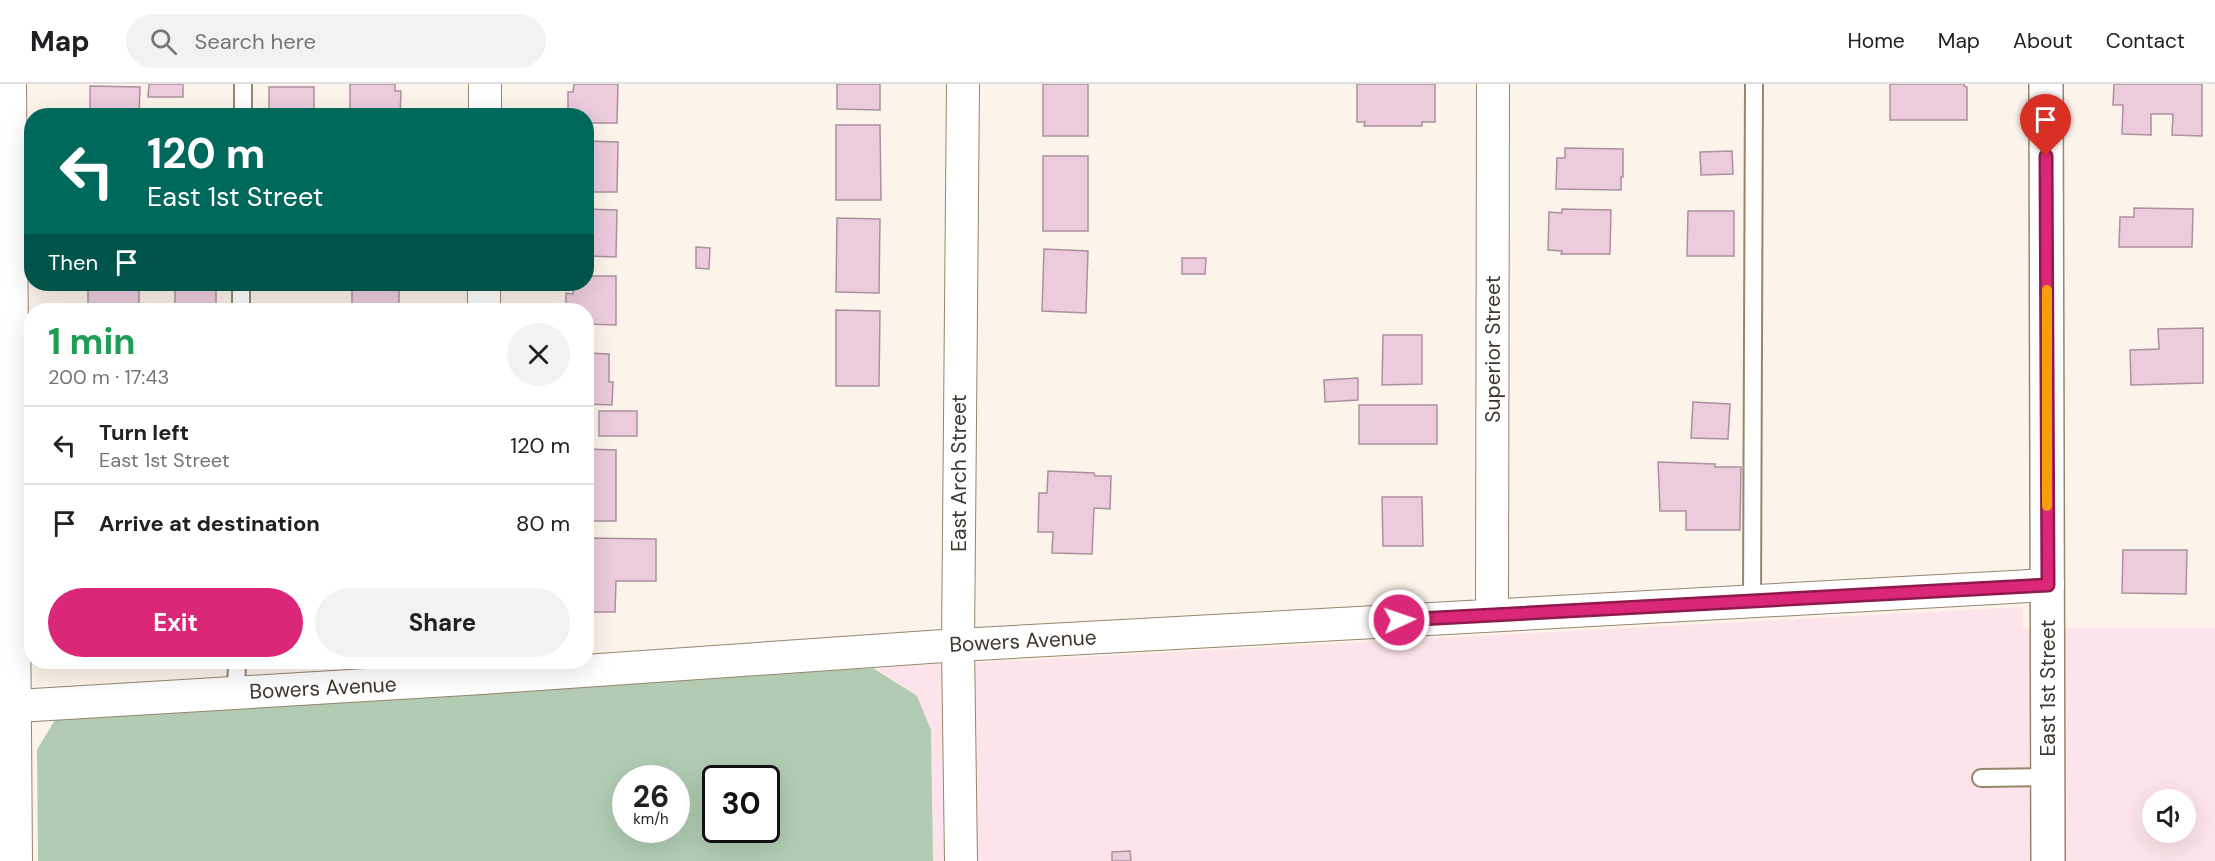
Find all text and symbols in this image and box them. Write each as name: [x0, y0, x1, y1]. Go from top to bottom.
search box: [126, 14, 546, 68]
text: Map: [30, 23, 90, 60]
icon: search: [147, 25, 180, 58]
text: Search here: [195, 27, 316, 56]
text: Home: [1847, 27, 1905, 55]
text: Map: [1938, 27, 1980, 55]
text: About: [2013, 27, 2073, 55]
text: Contact: [2106, 27, 2185, 55]
pin: [2020, 94, 2071, 156]
icon: arrive: [2029, 103, 2062, 136]
text: 120 m: [147, 126, 265, 181]
icon: left: [48, 132, 126, 210]
text: East 1st Street: [147, 179, 323, 214]
icon: arrive: [110, 246, 143, 279]
text: Then: [48, 248, 98, 277]
street label: Superior Street: [1479, 275, 1507, 423]
text: 1 min: [48, 318, 136, 365]
button: close: [507, 323, 570, 386]
text: 200 m · 17:43: [48, 364, 169, 390]
street label: East Arch Street: [945, 394, 973, 552]
text: Turn left: [99, 418, 189, 447]
icon: left: [48, 429, 81, 462]
text: 120 m: [510, 431, 570, 460]
text: East 1st Street: [99, 447, 230, 473]
icon: arrive: [48, 507, 81, 540]
text: Arrive at destination: [99, 509, 320, 538]
text: 80 m: [516, 509, 570, 538]
button: Exit: [48, 588, 303, 657]
button: Share: [315, 588, 570, 657]
position arrow: [1367, 588, 1431, 652]
street label: East 1st Street: [2034, 619, 2062, 757]
street label: Bowers Avenue: [949, 623, 1097, 659]
street label: Bowers Avenue: [249, 670, 397, 706]
speed limit sign: 30: [702, 765, 780, 843]
text: 26: [633, 777, 669, 816]
map controls: [2142, 789, 2196, 843]
button: sound: [2142, 789, 2196, 843]
text: km/h: [633, 809, 669, 829]

